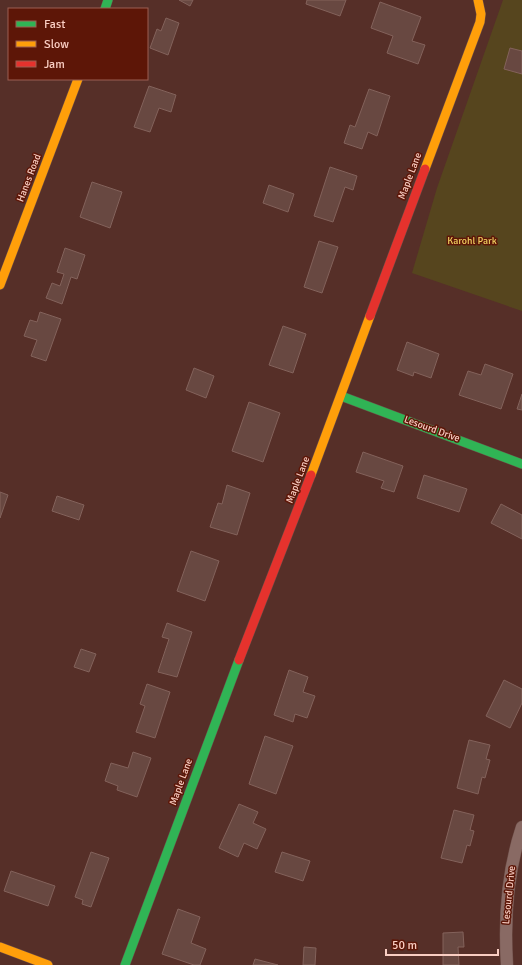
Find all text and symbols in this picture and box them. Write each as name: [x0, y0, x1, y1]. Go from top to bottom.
legend: [8, 8, 148, 80]
text: Fast: [44, 17, 65, 32]
text: Slow: [44, 37, 69, 52]
text: Jam: [44, 57, 65, 72]
street label: Maple Lane: [396, 151, 424, 201]
street label: Hanes Road: [14, 152, 44, 204]
park label: Karohl Park: [447, 235, 497, 247]
street label: Lesourd Drive: [402, 413, 462, 445]
street label: Maple Lane: [284, 455, 312, 505]
street label: Maple Lane: [167, 757, 195, 807]
street label: Lesourd Drive: [500, 865, 518, 925]
scale bar: [386, 931, 498, 957]
text: 50 m: [392, 938, 417, 953]

